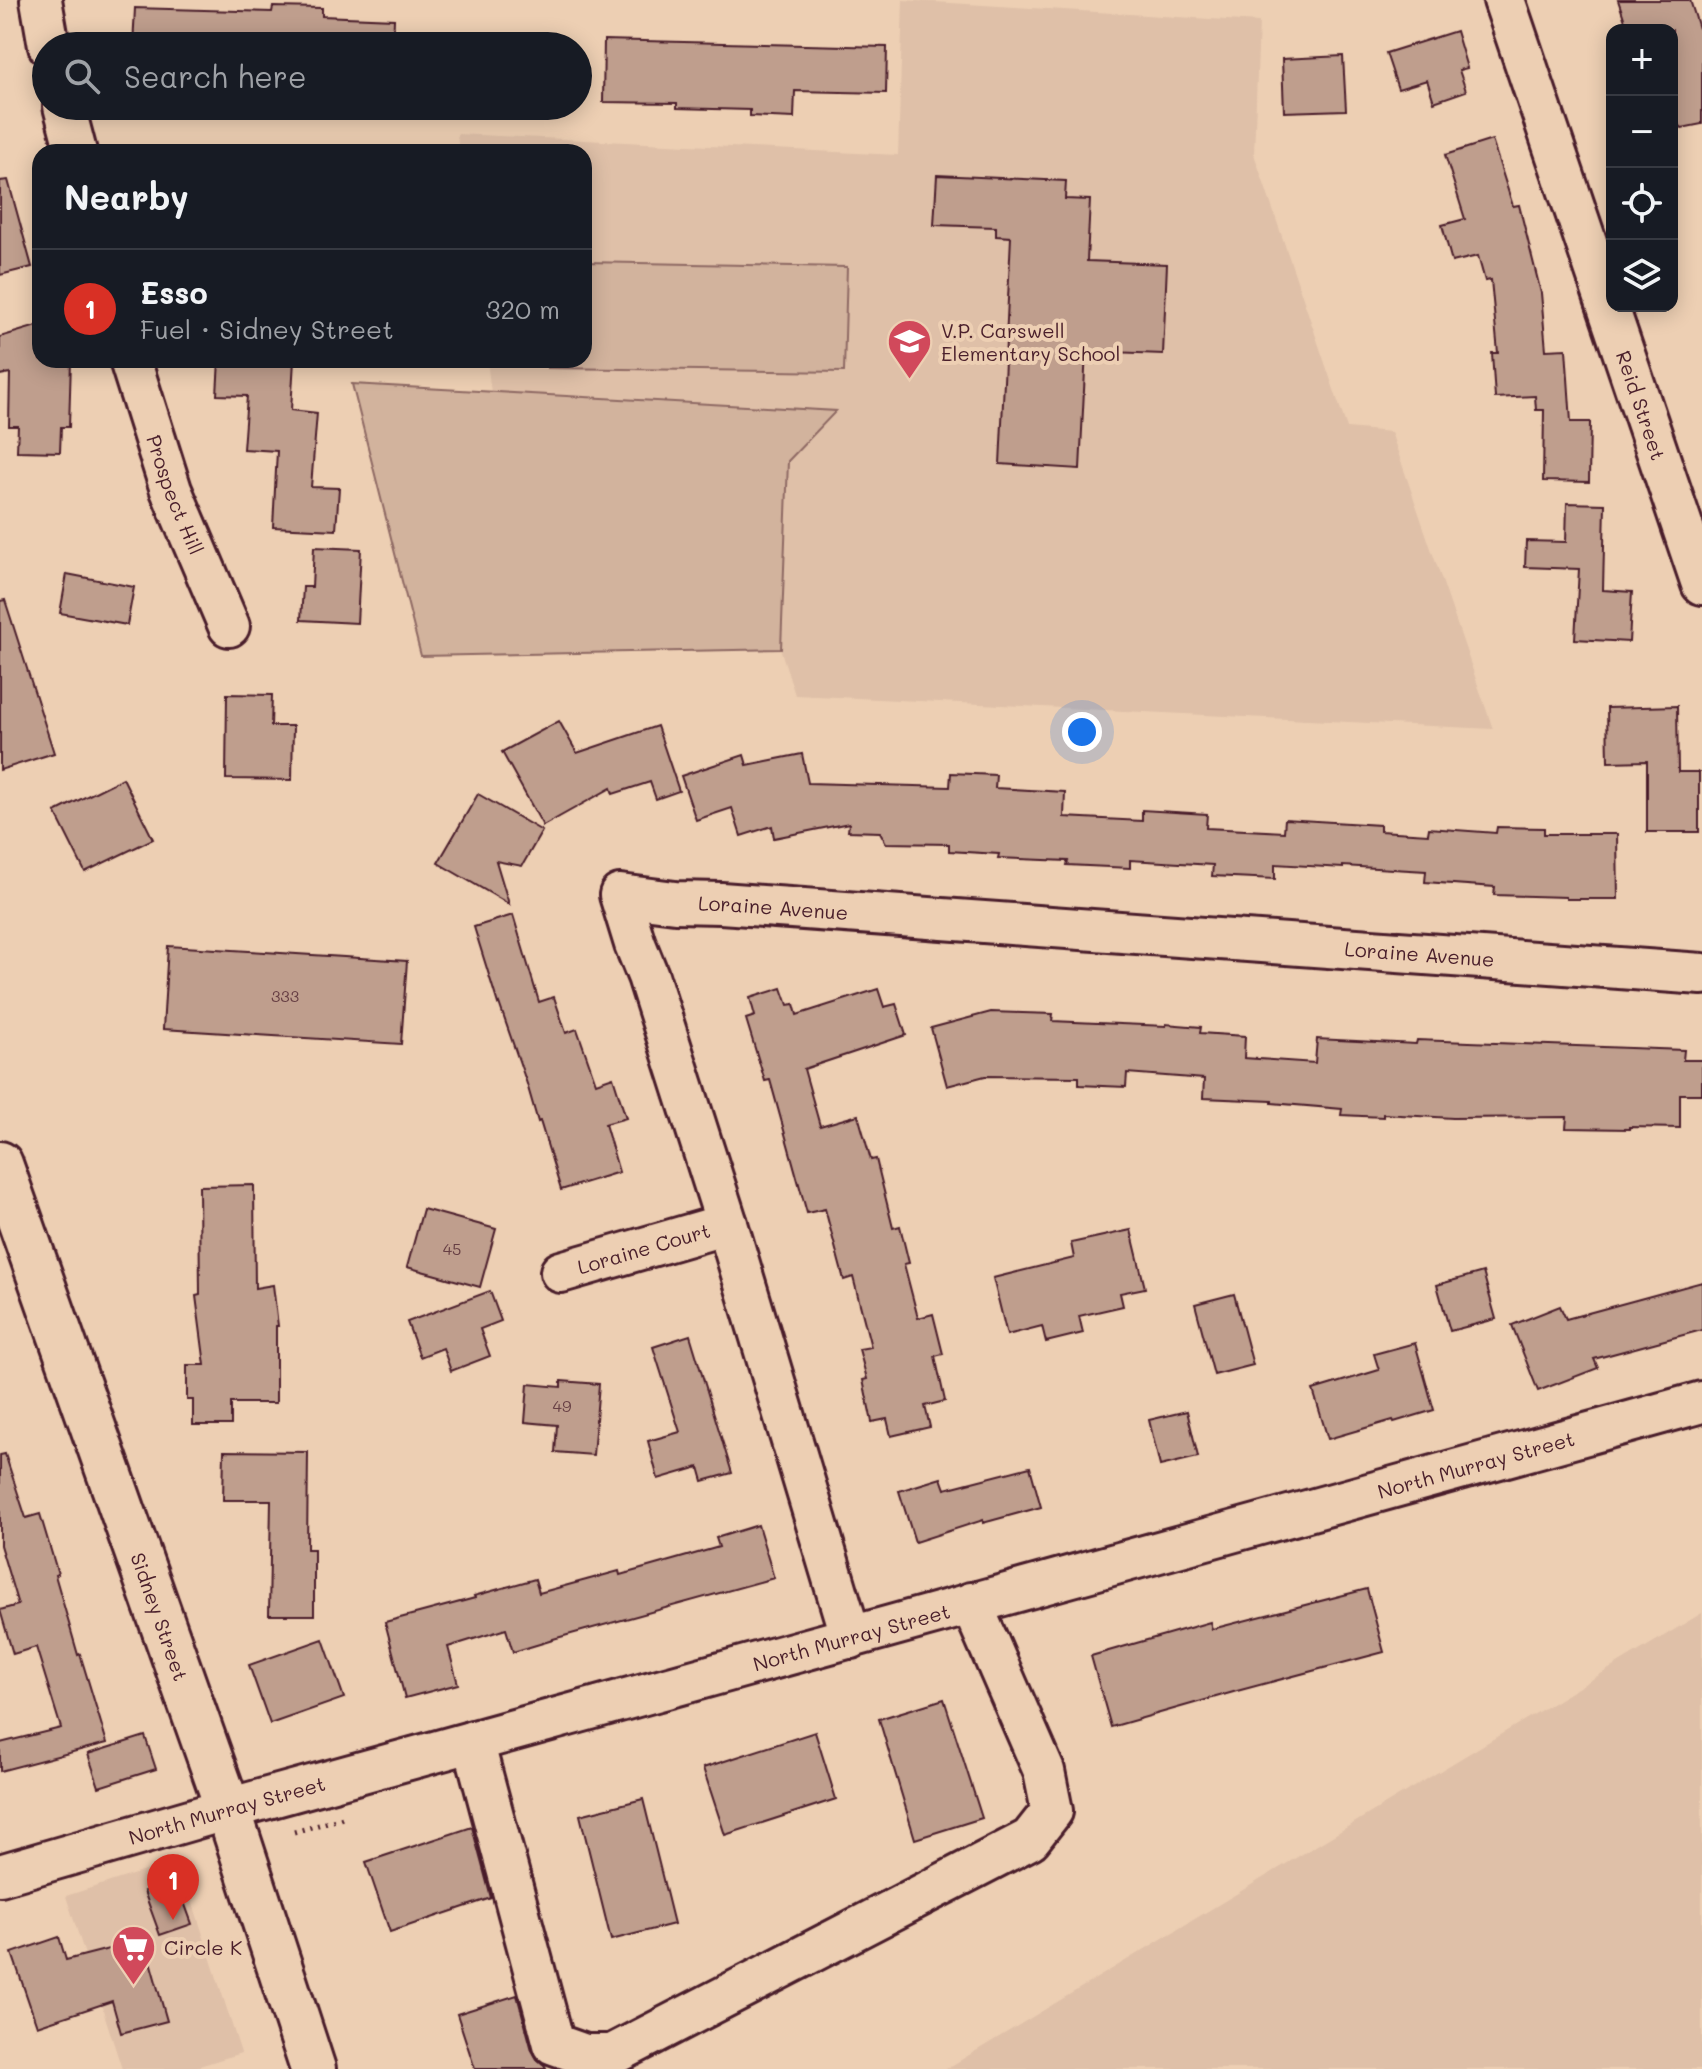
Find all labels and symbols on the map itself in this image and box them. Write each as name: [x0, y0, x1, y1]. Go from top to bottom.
place label: V.P. Carswell Elementary School: [941, 317, 1120, 366]
school or university icon: V.P. Carswell Elementary School: [886, 318, 934, 381]
street label: Reid Street: [1611, 347, 1672, 464]
street label: Prospect Hill: [141, 431, 210, 558]
your location: [1062, 712, 1102, 752]
street label: Loraine Avenue: [698, 890, 849, 925]
street label: Loraine Avenue: [1344, 935, 1495, 972]
house number: 333: [271, 985, 299, 1006]
street label: Loraine Court: [574, 1217, 713, 1280]
house number: 45: [443, 1238, 461, 1259]
house number: 49: [553, 1395, 571, 1416]
street label: North Murray Street: [1375, 1425, 1577, 1504]
street label: Sidney Street: [125, 1549, 195, 1684]
street label: North Murray Street: [750, 1597, 953, 1676]
street label: North Murray Street: [125, 1770, 328, 1850]
pin: 1: [147, 1854, 199, 1920]
supermarket icon: Circle K: [109, 1923, 157, 1986]
place label: Circle K: [164, 1934, 242, 1960]

